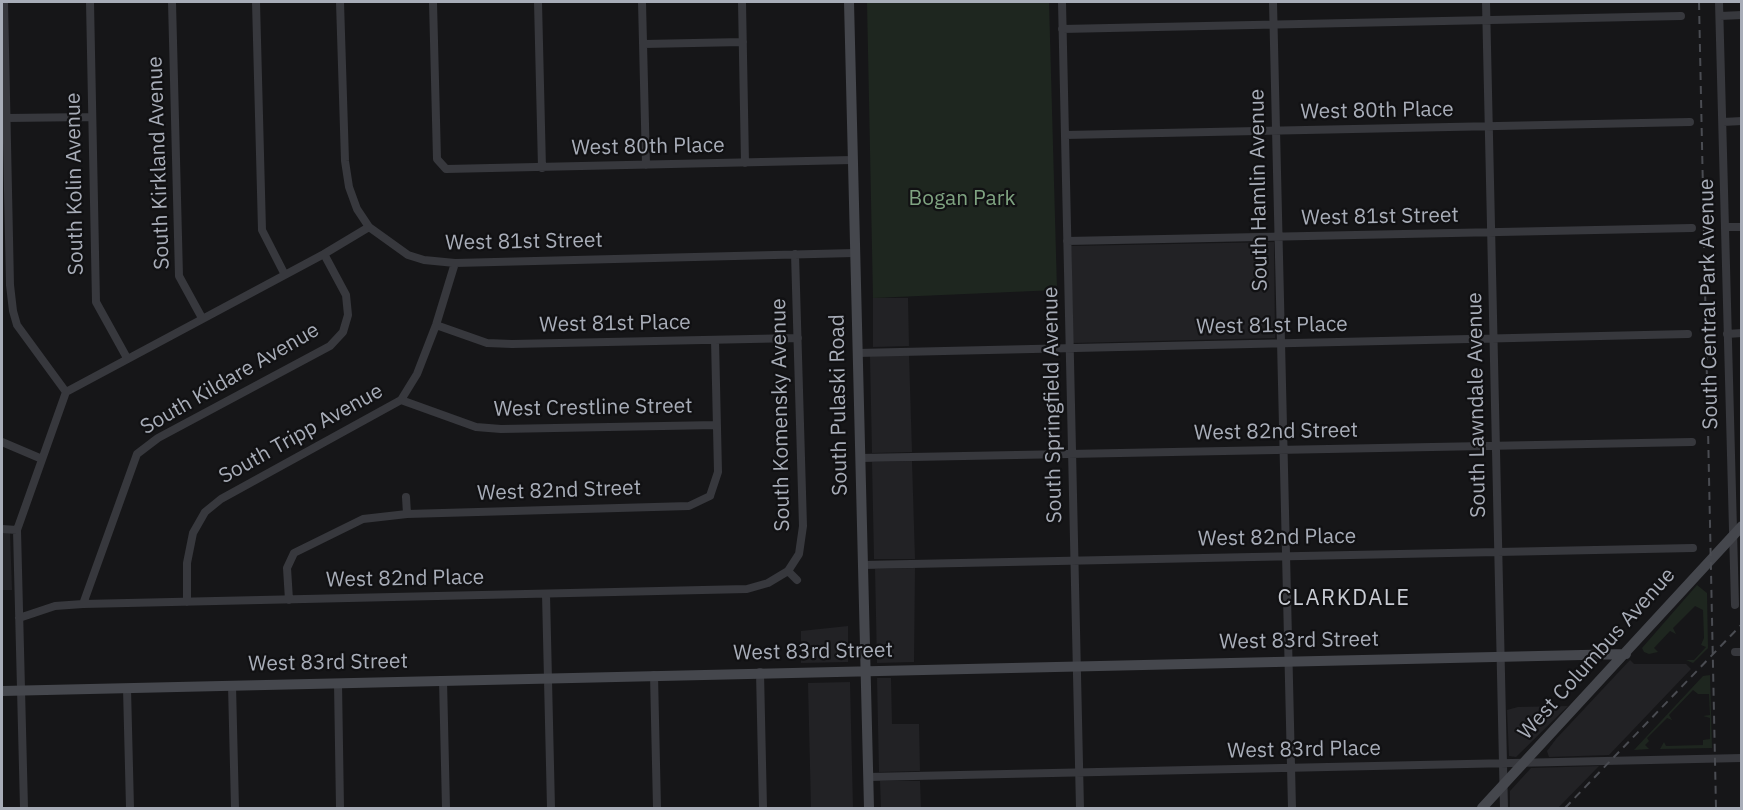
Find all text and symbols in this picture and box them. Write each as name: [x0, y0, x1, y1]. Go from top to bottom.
street label: South Kirkland Avenue: [143, 56, 175, 270]
street label: South Hamlin Avenue: [1245, 89, 1273, 291]
street label: South Kolin Avenue: [61, 92, 89, 276]
street label: West 80th Place: [1300, 97, 1454, 125]
street label: West 80th Place: [571, 133, 725, 161]
street label: South Central Park Avenue: [1694, 178, 1724, 430]
park label: Bogan Park: [908, 186, 1016, 212]
street label: West 81st Street: [1301, 203, 1459, 231]
street label: West 81st Street: [445, 228, 603, 256]
street label: South Springfield Avenue: [1038, 286, 1068, 524]
street label: South Lawndale Avenue: [1462, 292, 1492, 518]
street label: South Komensky Avenue: [766, 298, 796, 532]
street label: West 81st Place: [539, 310, 691, 338]
street label: West 81st Place: [1196, 312, 1348, 340]
street label: South Pulaski Road: [825, 314, 853, 496]
street label: South Kildare Avenue: [136, 318, 324, 440]
street label: South Tripp Avenue: [215, 378, 387, 490]
street label: West Crestline Street: [493, 394, 693, 422]
street label: West 82nd Street: [1194, 418, 1358, 446]
street label: West 82nd Street: [477, 476, 641, 506]
street label: West 82nd Place: [1198, 524, 1356, 552]
street label: West Columbus Avenue: [1513, 563, 1681, 745]
street label: West 82nd Place: [326, 565, 484, 593]
district label: CLARKDALE: [1277, 586, 1411, 612]
street label: West 83rd Street: [1219, 627, 1379, 655]
street label: West 83rd Street: [733, 638, 893, 666]
street label: West 83rd Street: [248, 649, 408, 677]
street label: West 83rd Place: [1227, 736, 1381, 764]

